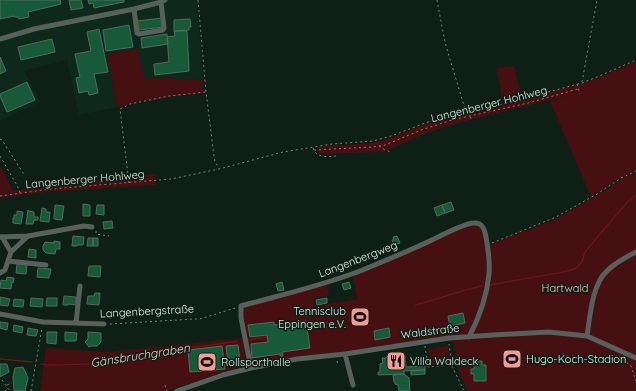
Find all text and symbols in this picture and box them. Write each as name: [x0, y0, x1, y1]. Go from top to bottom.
street label: Langenberger Hohlweg: [429, 83, 549, 125]
street label: Langenberger Hohlweg: [25, 167, 145, 191]
street label: Langenbergweg: [317, 238, 399, 280]
park label: Hartwald: [541, 281, 589, 295]
street label: Langenbergstraße: [100, 302, 194, 320]
place label: Tennisclub Eppingen e.V.: [278, 304, 346, 331]
sports icon: Tennisclub Eppingen e.V.: [349, 306, 371, 328]
street label: Waldstraße: [400, 320, 460, 342]
water label: Gänsbruchgraben: [89, 340, 192, 370]
sports icon: Hugo-Koch-Stadion: [501, 348, 523, 370]
restaurant icon: Villa Waldeck: [385, 350, 407, 372]
sports icon: Rollsporthalle: [196, 351, 218, 373]
place label: Hugo-Koch-Stadion: [526, 352, 626, 366]
place label: Villa Waldeck: [410, 354, 479, 368]
place label: Rollsporthalle: [221, 355, 291, 369]

